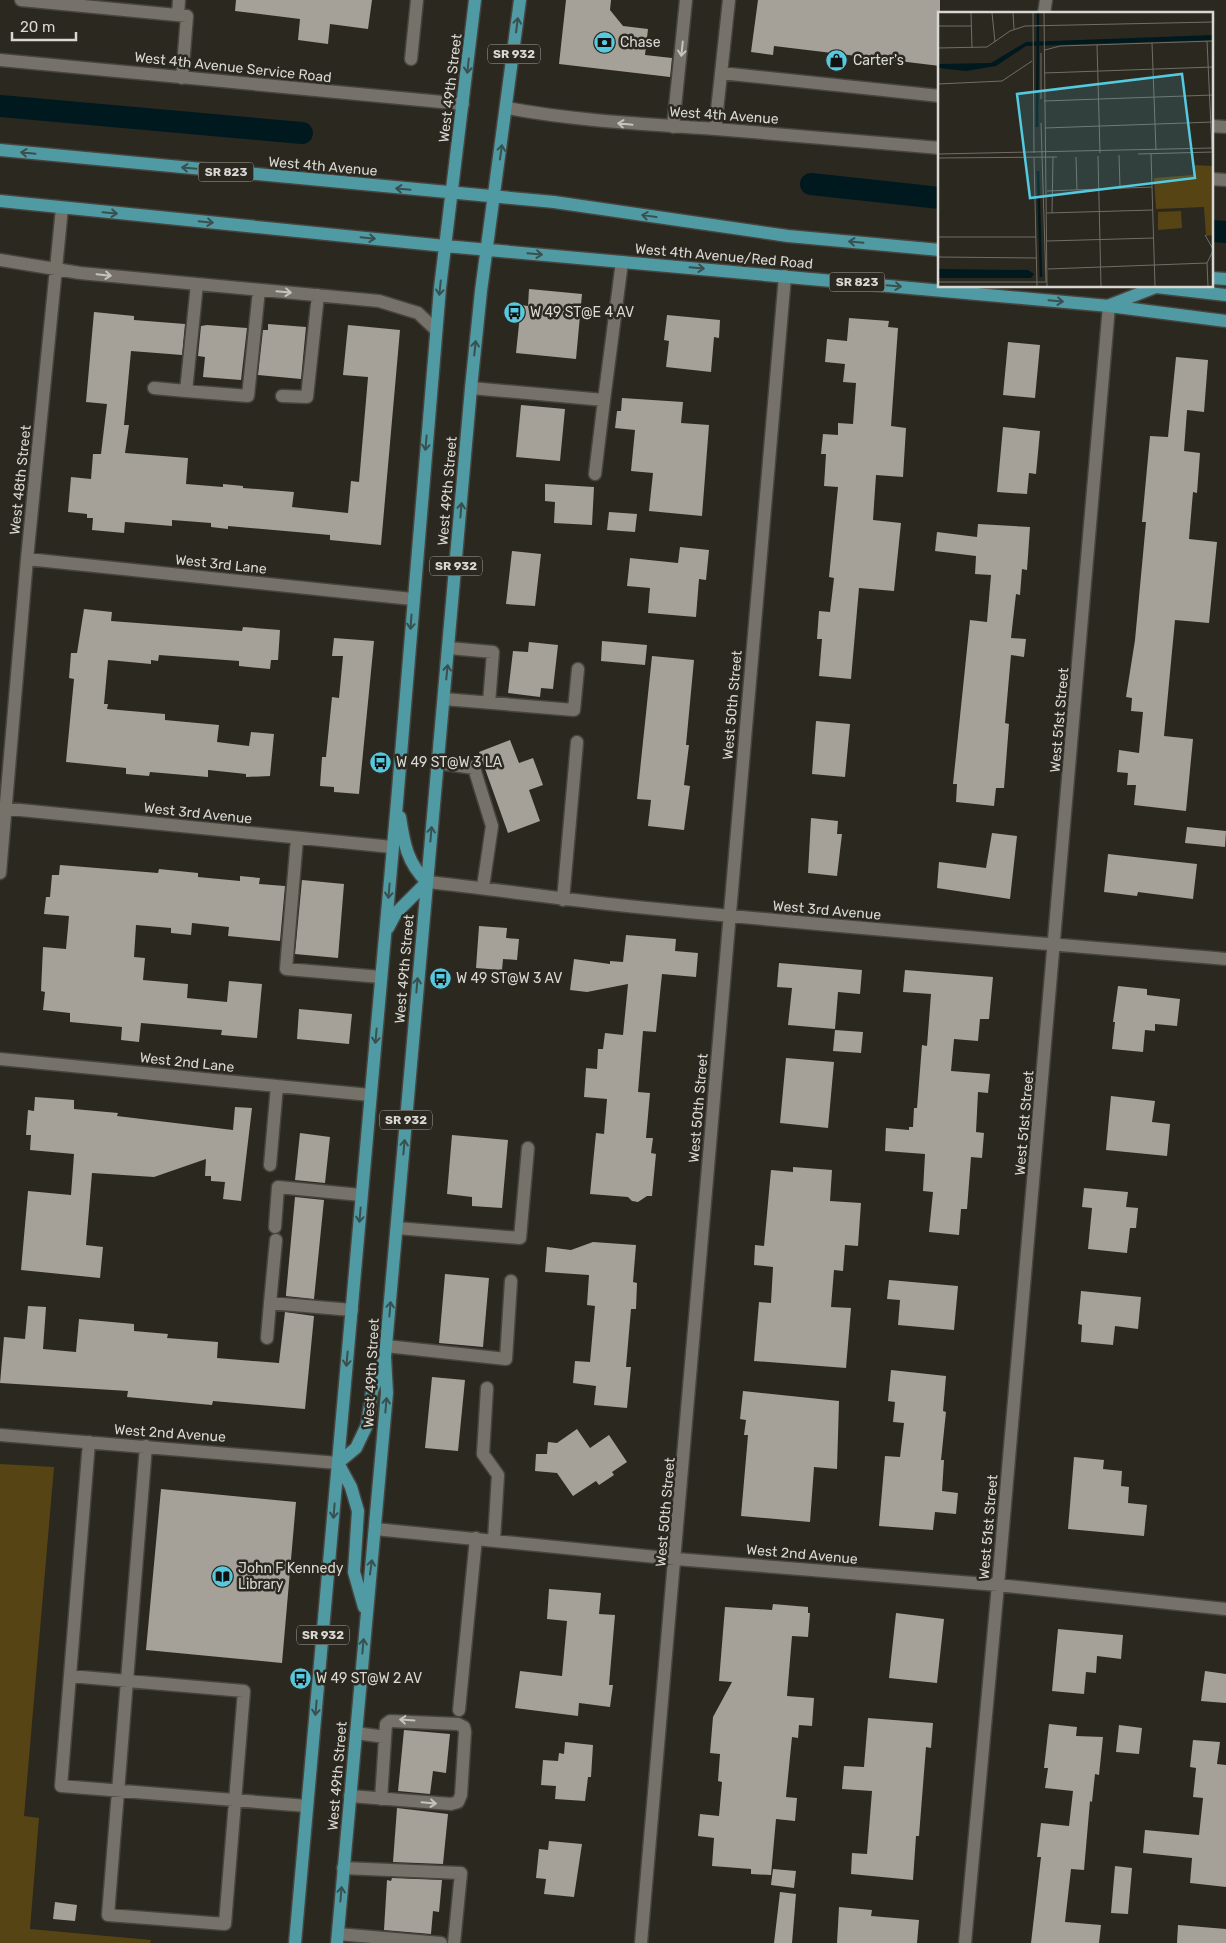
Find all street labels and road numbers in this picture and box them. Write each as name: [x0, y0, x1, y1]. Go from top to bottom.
street label: West 49th Street: [435, 32, 466, 143]
road number: SR 932: [488, 44, 540, 64]
street label: West 4th Avenue Service Road: [134, 49, 332, 86]
street label: West 4th Avenue: [669, 103, 779, 128]
street label: West 4th Avenue: [268, 153, 378, 180]
road number: SR 823: [198, 162, 254, 182]
street label: West 4th Avenue/Red Road: [634, 240, 814, 273]
road number: SR 823: [830, 272, 884, 292]
street label: West 48th Street: [6, 424, 35, 536]
street label: West 49th Street: [434, 435, 461, 546]
street label: West 3rd Lane: [174, 551, 268, 578]
road number: SR 932: [430, 556, 482, 576]
street label: West 50th Street: [719, 649, 746, 761]
street label: West 51st Street: [1046, 666, 1073, 773]
street label: West 3rd Avenue: [143, 799, 253, 828]
street label: West 3rd Avenue: [772, 897, 882, 924]
street label: West 49th Street: [391, 913, 418, 1024]
street label: West 2nd Lane: [139, 1049, 235, 1076]
street label: West 50th Street: [685, 1052, 712, 1164]
street label: West 51st Street: [1011, 1069, 1038, 1176]
road number: SR 932: [380, 1110, 432, 1130]
street label: West 49th Street: [360, 1317, 383, 1428]
street label: West 2nd Avenue: [114, 1421, 227, 1446]
street label: West 50th Street: [652, 1456, 679, 1568]
street label: West 51st Street: [975, 1473, 1002, 1580]
street label: West 2nd Avenue: [745, 1541, 859, 1568]
road number: SR 932: [297, 1626, 349, 1644]
street label: West 49th Street: [324, 1720, 351, 1831]

